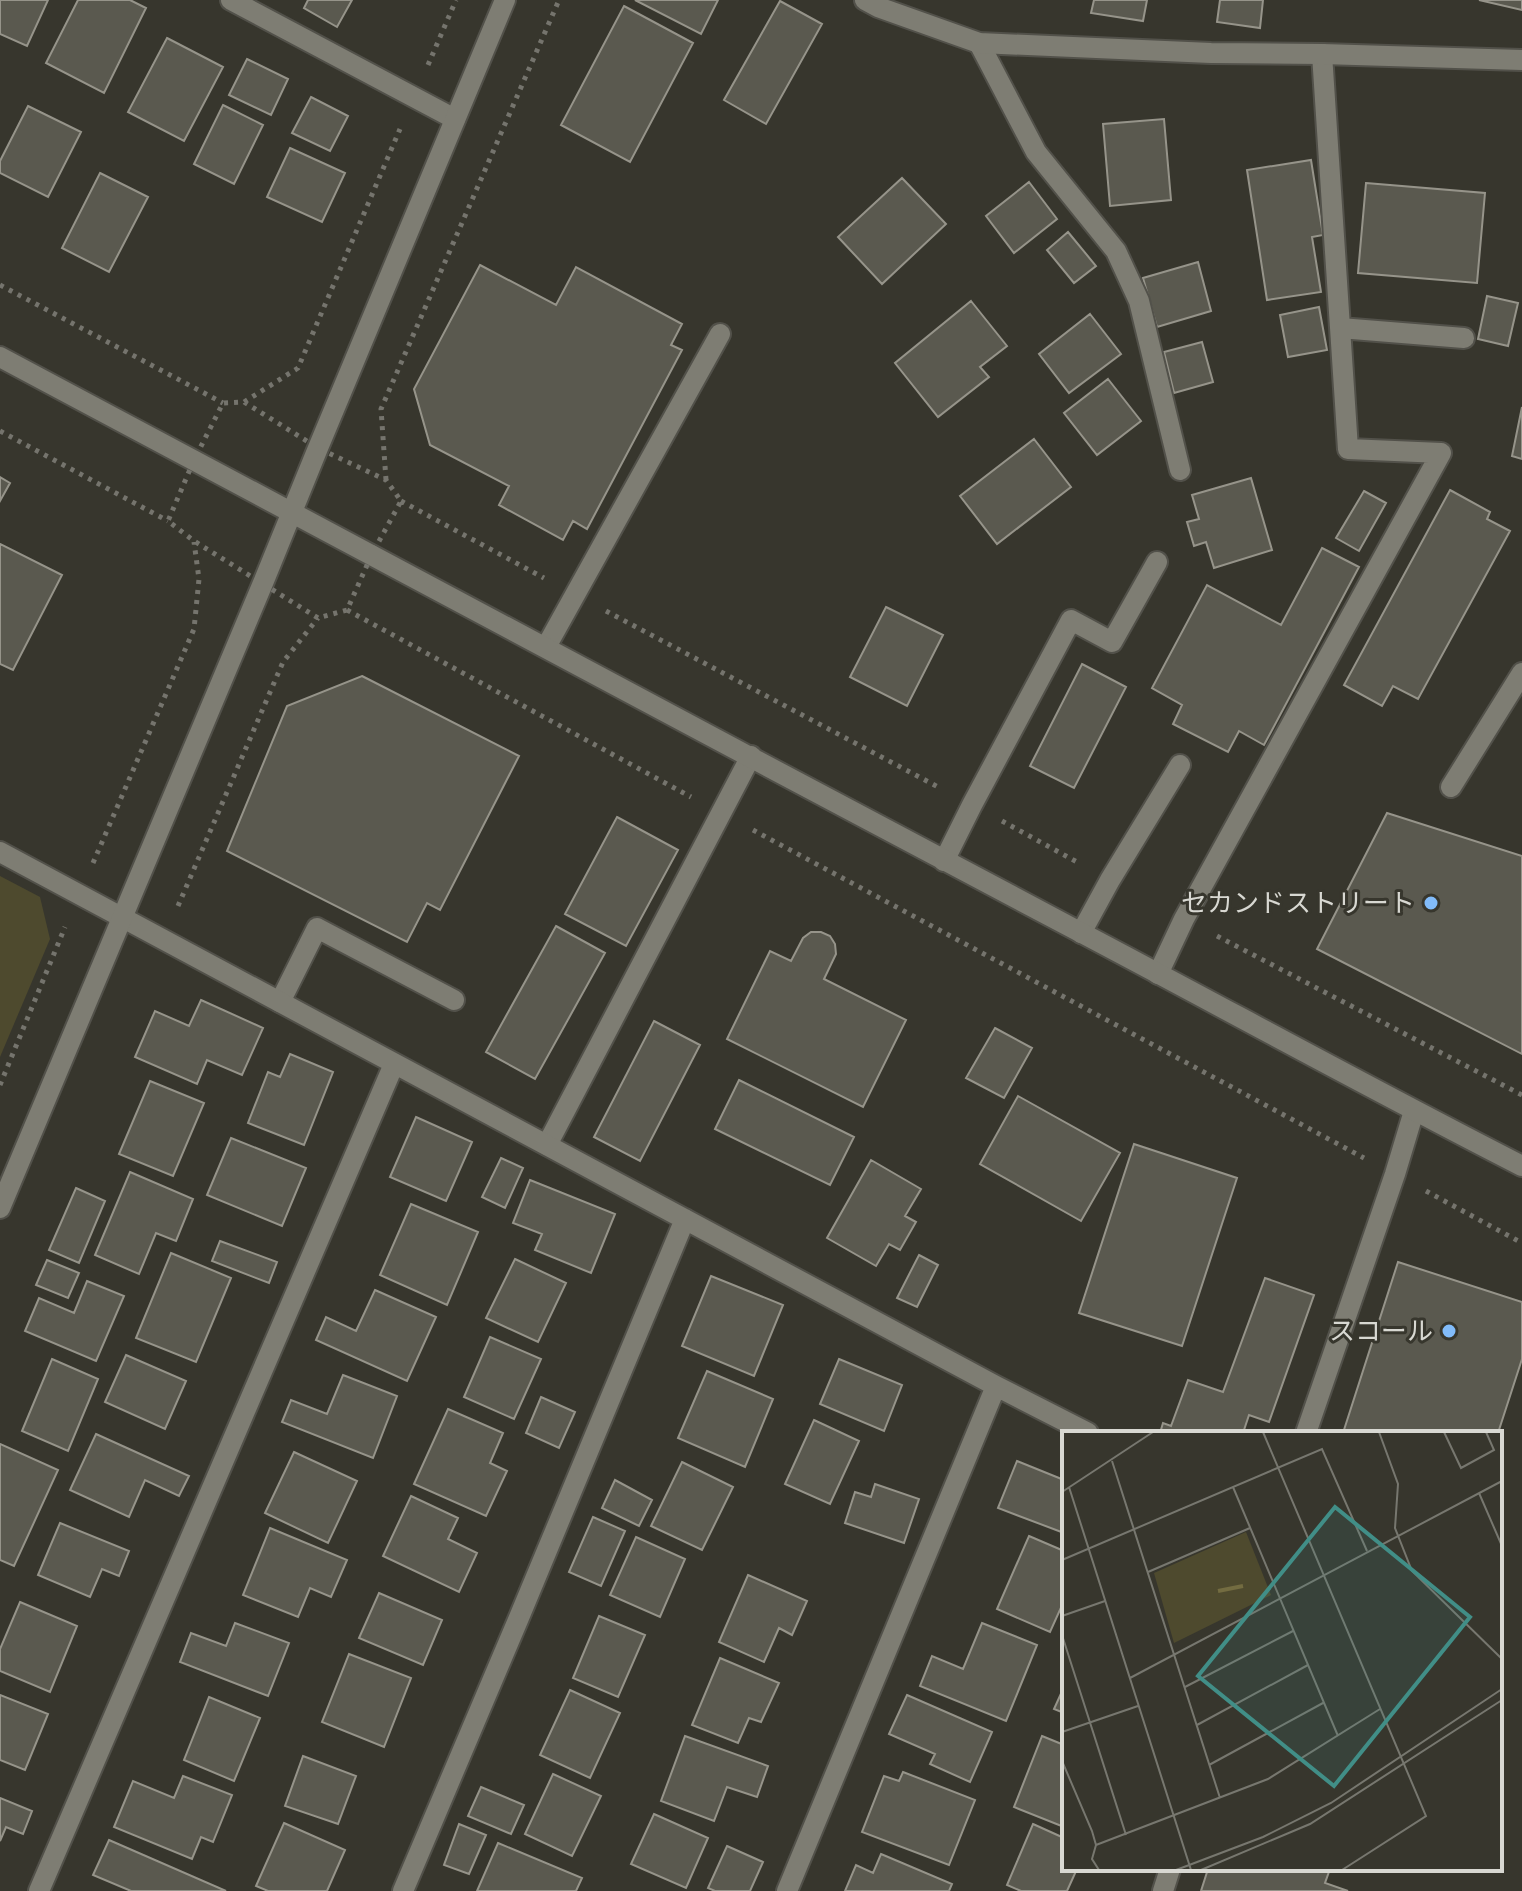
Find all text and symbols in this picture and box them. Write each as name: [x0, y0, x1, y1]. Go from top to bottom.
place label: セカンドストリート: [1181, 888, 1415, 918]
marker: セカンドストリート: [1422, 894, 1440, 912]
place label: スコール: [1329, 1316, 1433, 1346]
marker: スコール: [1440, 1322, 1458, 1340]
inset map: [1062, 1431, 1502, 1871]

